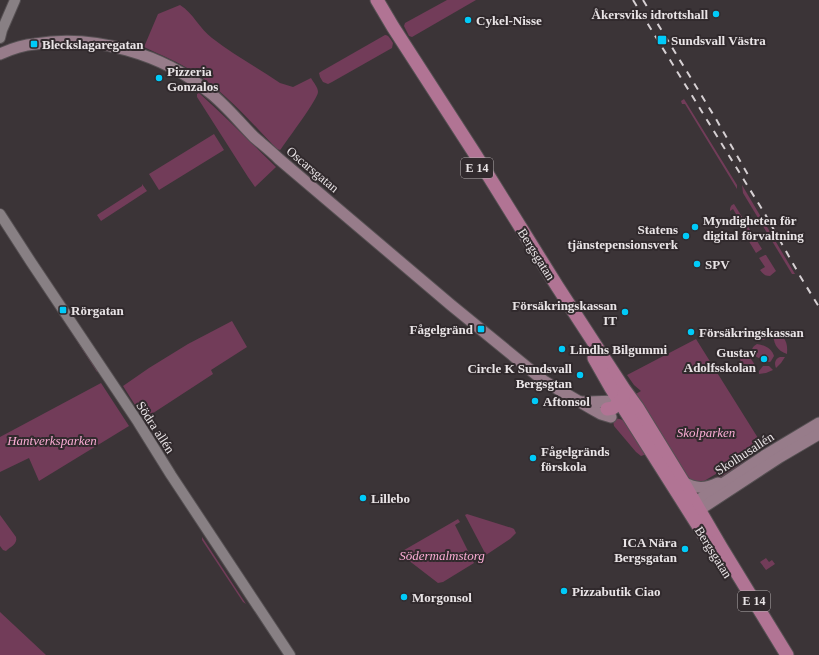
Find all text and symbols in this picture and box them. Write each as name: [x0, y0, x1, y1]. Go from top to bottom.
place label: Åkersviks idrottshall: [592, 7, 708, 22]
marker: Åkersviks idrottshall: [711, 9, 721, 19]
place label: Cykel-Nisse: [476, 13, 542, 28]
marker: Cykel-Nisse: [463, 15, 473, 25]
place label: Sundsvall Västra: [671, 33, 766, 48]
marker: Sundsvall Västra: [656, 34, 668, 46]
place label: Bleckslagaregatan: [42, 37, 144, 52]
marker: Bleckslagaregatan: [29, 39, 39, 49]
place label: Pizzeria Gonzalos: [167, 64, 218, 94]
marker: Pizzeria Gonzalos: [154, 73, 164, 83]
street label: Oscarsgatan: [284, 143, 342, 196]
road number: E 14: [461, 158, 493, 178]
place label: Myndigheten för digital förvaltning: [703, 213, 804, 243]
place label: Statens tjänstepensionsverk: [567, 222, 679, 252]
marker: Myndigheten för digital förvaltning: [690, 222, 700, 232]
street label: Bergsgatan: [515, 226, 559, 283]
marker: Statens tjänstepensionsverk: [681, 231, 691, 241]
place label: SPV: [705, 257, 730, 272]
marker: SPV: [692, 259, 702, 269]
place label: Försäkringskassan IT: [512, 298, 618, 328]
place label: Rörgatan: [71, 303, 124, 318]
marker: Rörgatan: [58, 305, 68, 315]
marker: Försäkringskassan IT: [620, 307, 630, 317]
place label: Fågelgränd: [409, 322, 474, 337]
marker: Fågelgränd: [476, 324, 486, 334]
place label: Försäkringskassan: [699, 325, 805, 340]
marker: Försäkringskassan: [686, 327, 696, 337]
place label: Lindhs Bilgummi: [570, 342, 668, 357]
marker: Lindhs Bilgummi: [557, 344, 567, 354]
place label: Gustav Adolfsskolan: [684, 345, 757, 375]
marker: Gustav Adolfsskolan: [759, 354, 769, 364]
place label: Circle K Sundsvall Bergsgtan: [467, 361, 573, 391]
marker: Circle K Sundsvall Bergsgtan: [575, 370, 585, 380]
place label: Aftonsol: [543, 394, 590, 409]
marker: Aftonsol: [530, 396, 540, 406]
street label: Södra allén: [133, 399, 178, 456]
park label: Skolparken: [677, 425, 735, 440]
street label: Skolhusallén: [712, 429, 777, 478]
park label: Hantverksparken: [6, 433, 97, 448]
place label: Fågelgränds förskola: [541, 444, 610, 474]
marker: Fågelgränds förskola: [528, 453, 538, 463]
place label: Lillebo: [371, 491, 410, 506]
marker: Lillebo: [358, 493, 368, 503]
street label: Bergsgatan: [692, 524, 736, 581]
place label: ICA Nära Bergsgatan: [614, 535, 678, 565]
marker: ICA Nära Bergsgatan: [680, 544, 690, 554]
park label: Södermalmstorg: [399, 548, 485, 563]
place label: Pizzabutik Ciao: [572, 584, 660, 599]
marker: Pizzabutik Ciao: [559, 586, 569, 596]
place label: Morgonsol: [412, 590, 472, 605]
road number: E 14: [738, 591, 770, 611]
marker: Morgonsol: [399, 592, 409, 602]

